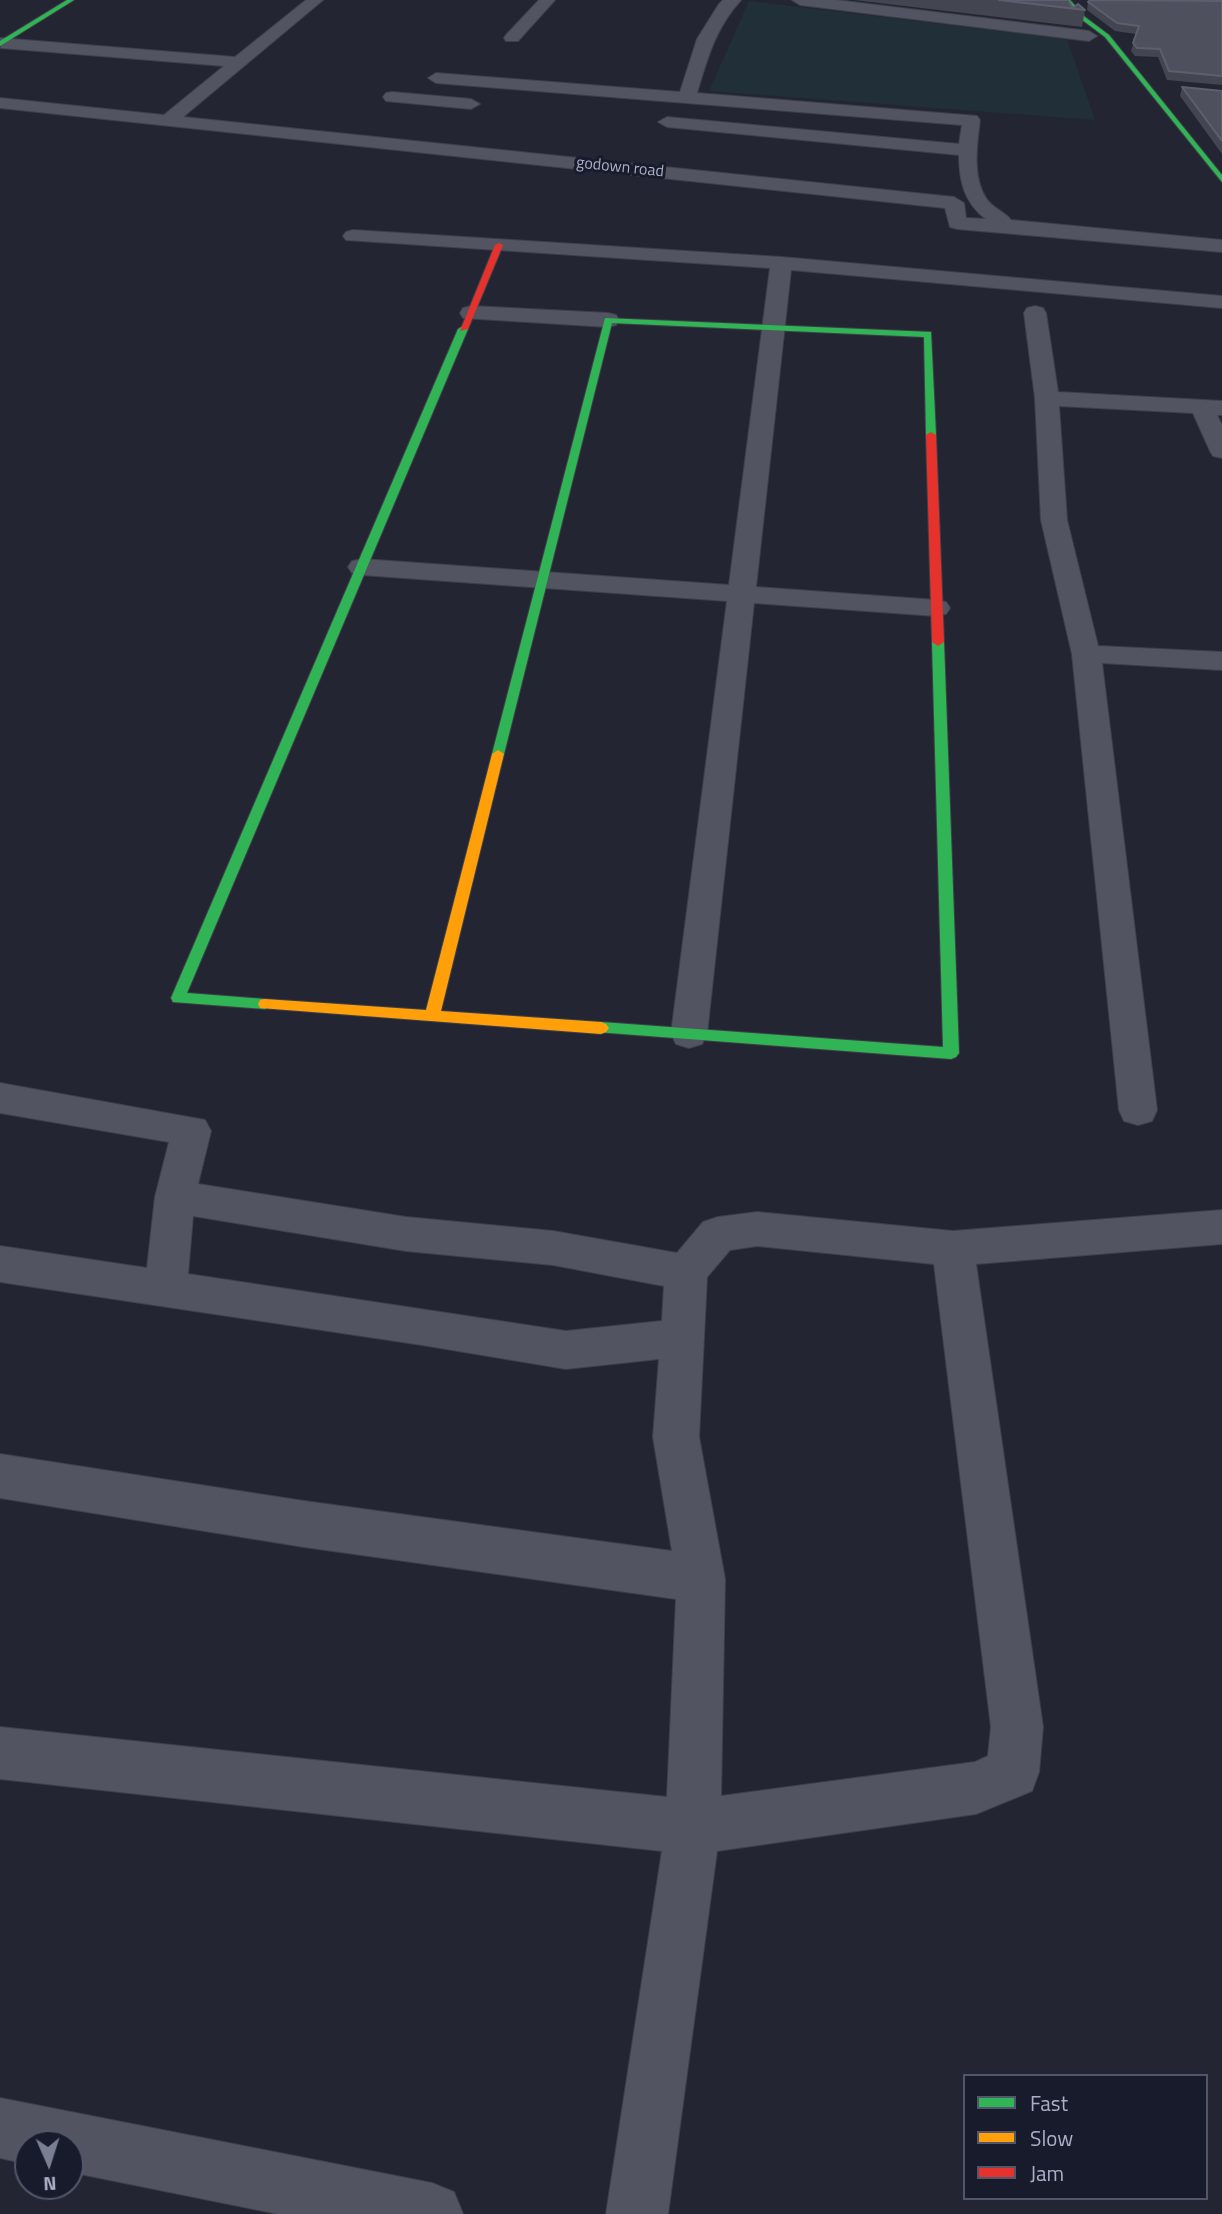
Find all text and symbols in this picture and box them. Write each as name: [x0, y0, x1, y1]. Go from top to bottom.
street label: godown road: [575, 154, 665, 182]
legend: [963, 2074, 1208, 2200]
text: Fast: [1030, 2087, 1068, 2119]
text: Slow: [1030, 2122, 1073, 2154]
north arrow: [14, 2130, 84, 2200]
text: Jam: [1030, 2157, 1064, 2189]
text: N: [43, 2170, 57, 2199]

